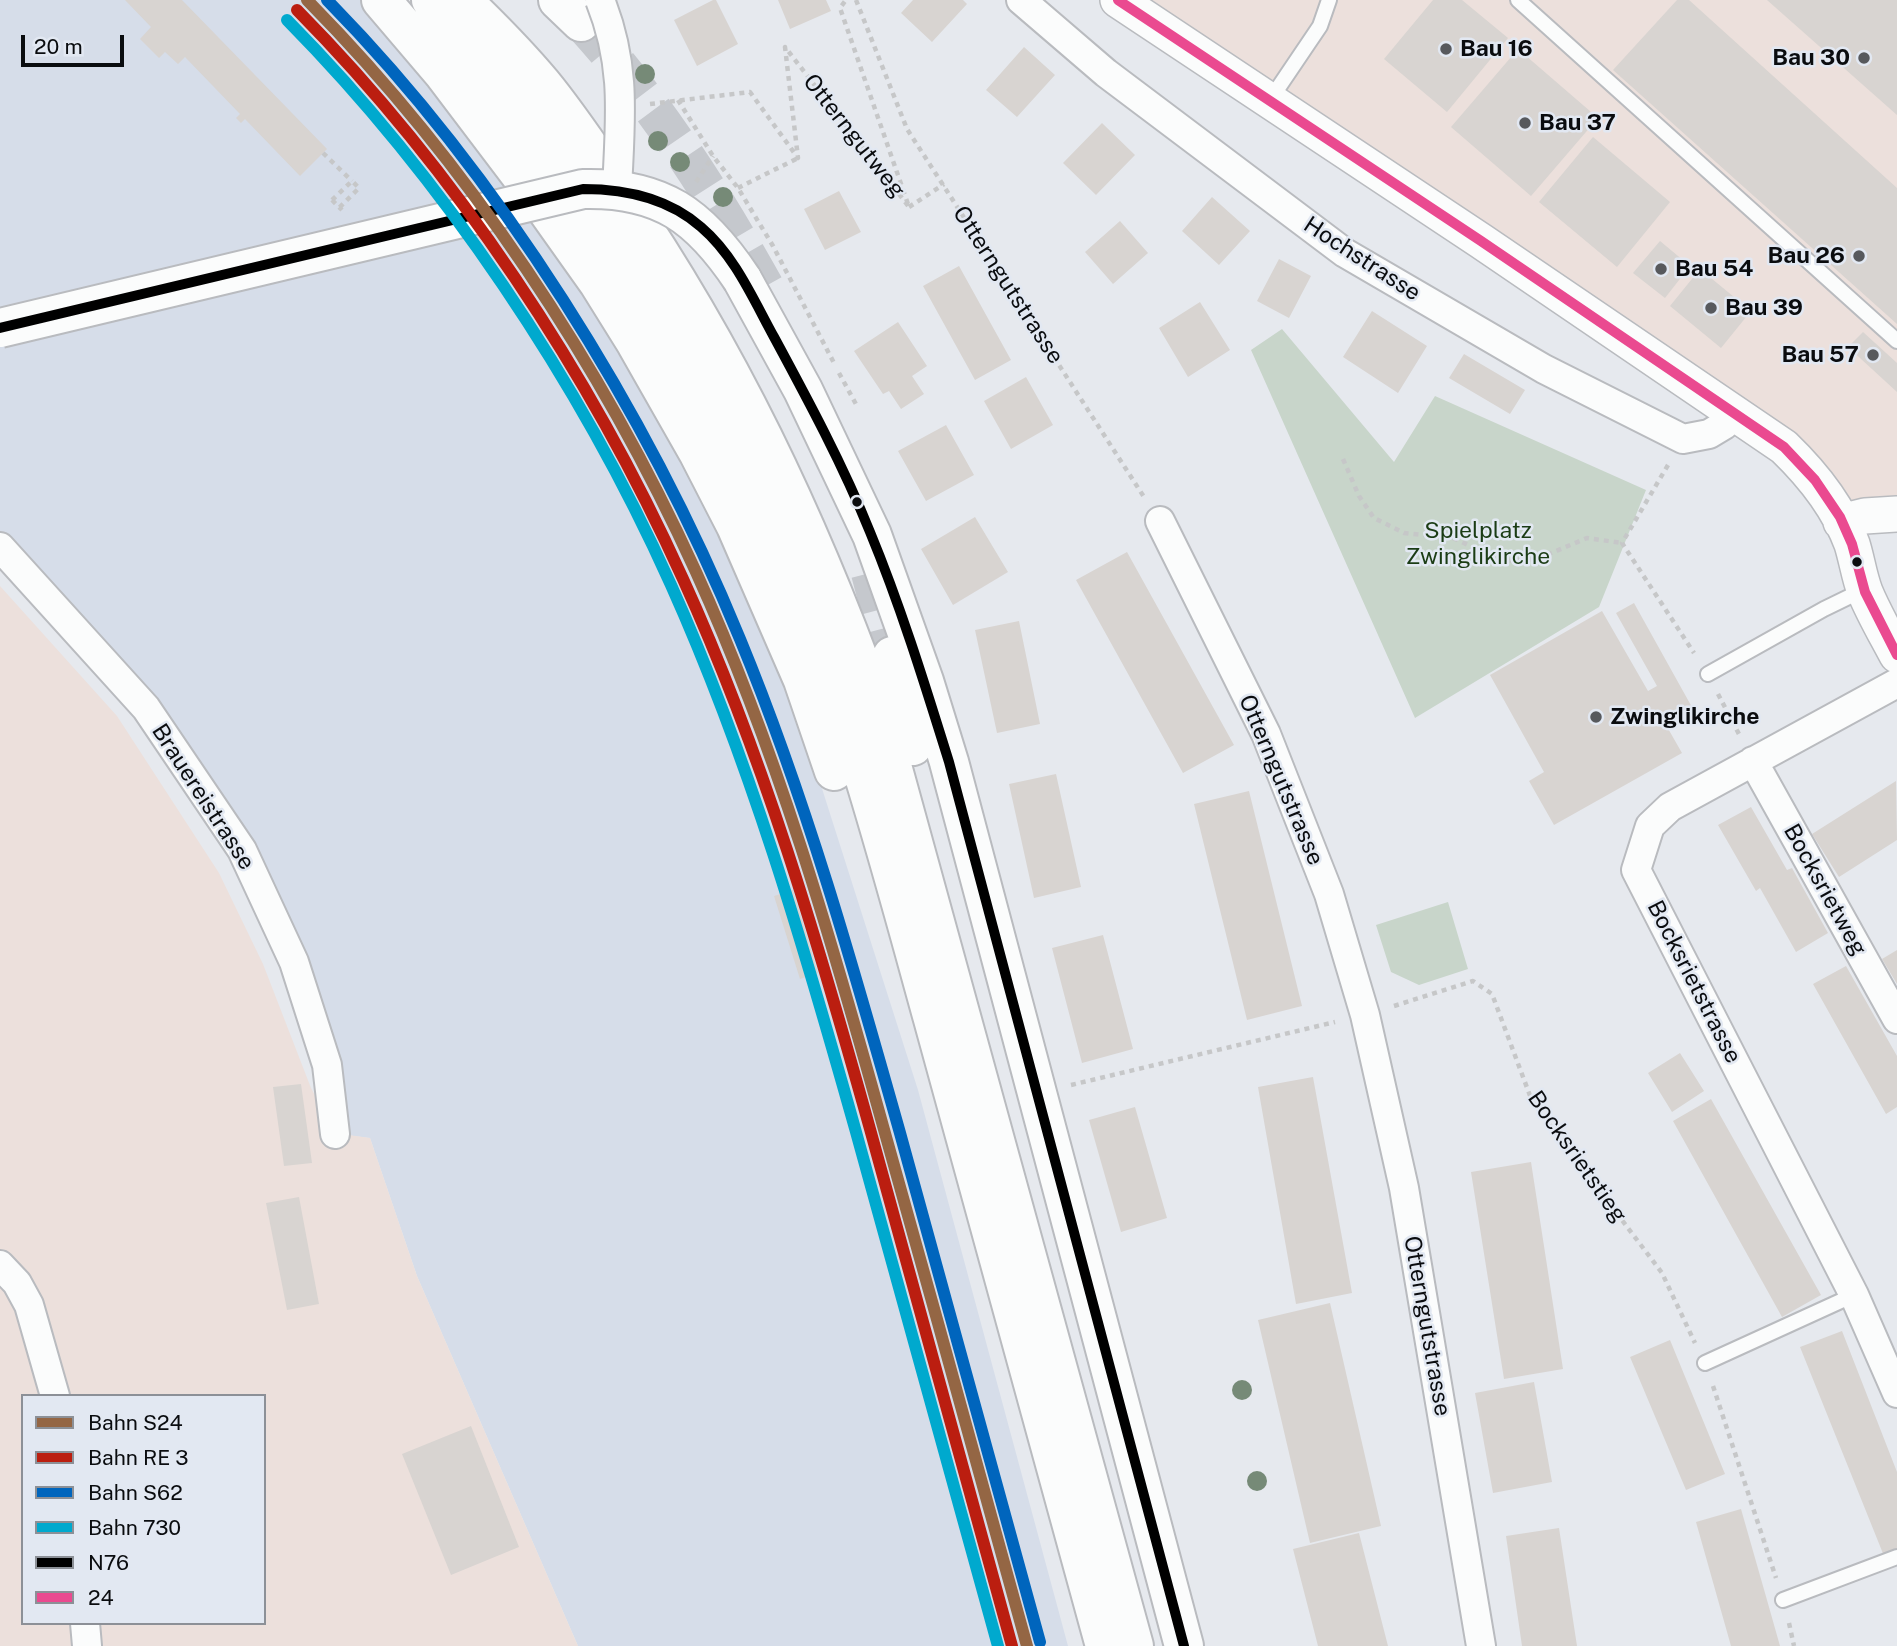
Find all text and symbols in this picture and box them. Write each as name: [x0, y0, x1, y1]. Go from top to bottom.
scale bar: [24, 21, 128, 65]
text: 20 m: [34, 34, 83, 59]
place label: Bau 16: [1460, 35, 1533, 63]
marker: Bau 16: [1438, 41, 1454, 57]
place label: Bau 30: [1772, 44, 1850, 72]
marker: Bau 30: [1856, 50, 1872, 66]
street label: Otterngutweg: [797, 69, 911, 203]
place label: Bau 37: [1539, 109, 1616, 137]
marker: Bau 37: [1517, 115, 1533, 131]
street label: Otterngutstrasse: [947, 201, 1069, 369]
street label: Hochstrasse: [1298, 211, 1426, 307]
place label: Bau 26: [1768, 242, 1845, 270]
marker: Bau 26: [1851, 248, 1867, 264]
place label: Bau 54: [1675, 255, 1753, 283]
marker: Bau 54: [1653, 261, 1669, 277]
place label: Bau 39: [1725, 294, 1803, 322]
marker: Bau 39: [1703, 300, 1719, 316]
place label: Bau 57: [1781, 341, 1859, 369]
marker: Bau 57: [1865, 347, 1881, 363]
unlabelled marker: [850, 495, 864, 509]
park label: Spielplatz Zwinglikirche: [1406, 517, 1550, 571]
unlabelled marker: [1850, 555, 1864, 569]
street label: Otterngutstrasse: [1233, 691, 1329, 869]
place label: Zwinglikirche: [1610, 703, 1760, 731]
marker: Zwinglikirche: [1588, 709, 1604, 725]
street label: Brauereistrasse: [146, 719, 260, 875]
street label: Bocksrietweg: [1777, 819, 1873, 961]
street label: Bocksrietstrasse: [1641, 896, 1747, 1068]
street label: Bocksrietstieg: [1521, 1086, 1633, 1228]
street label: Otterngutstrasse: [1398, 1234, 1456, 1418]
legend: [21, 1394, 266, 1625]
text: Bahn S24: [88, 1410, 183, 1435]
text: Bahn RE 3: [88, 1445, 189, 1470]
text: Bahn S62: [88, 1480, 183, 1505]
text: Bahn 730: [88, 1515, 181, 1540]
text: N76: [88, 1550, 129, 1575]
text: 24: [88, 1585, 114, 1610]

